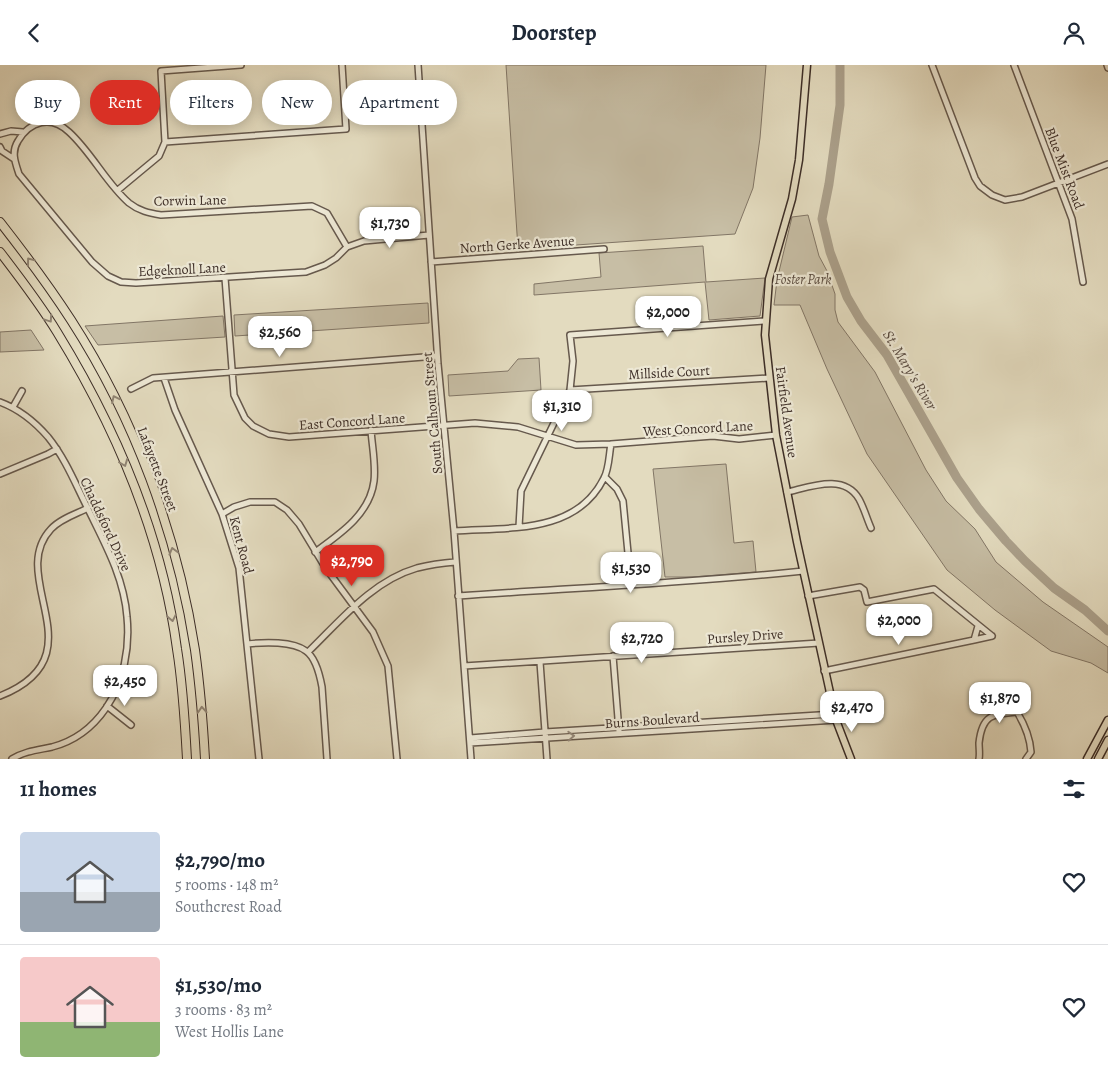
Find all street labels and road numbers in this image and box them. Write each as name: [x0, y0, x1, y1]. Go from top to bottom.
street label: Blue Mist Road: [1040, 125, 1089, 212]
street label: Corwin Lane: [153, 190, 227, 211]
street label: North Gerke Avenue: [459, 231, 575, 258]
street label: Edgeknoll Lane: [138, 258, 226, 281]
street label: South Calhoun Street: [418, 351, 447, 475]
street label: Millside Court: [628, 361, 711, 384]
street label: Fairfield Avenue: [771, 365, 802, 459]
street label: East Concord Lane: [298, 408, 406, 435]
street label: West Concord Lane: [642, 416, 754, 441]
street label: Lafayette Street: [133, 424, 183, 515]
street label: Chaddsford Drive: [75, 474, 136, 574]
street label: Kent Road: [225, 514, 258, 576]
street label: Pursley Drive: [706, 624, 784, 649]
street label: Burns Boulevard: [604, 708, 701, 733]

